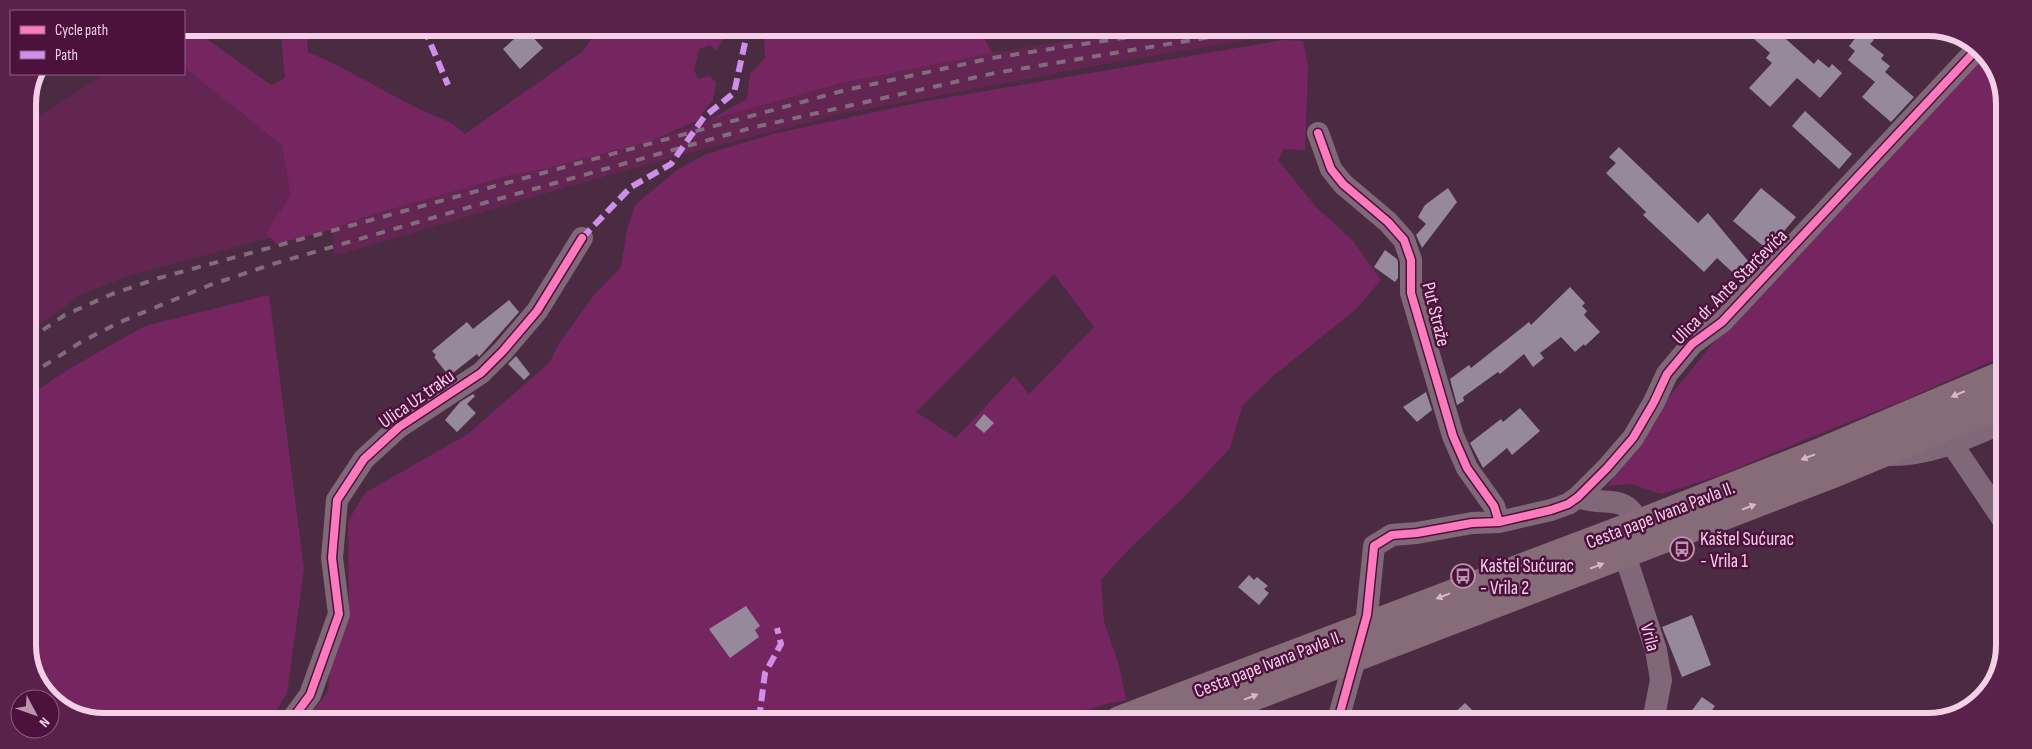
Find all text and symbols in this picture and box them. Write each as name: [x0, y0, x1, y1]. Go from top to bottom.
legend: [10, 10, 185, 75]
text: Cycle path: [55, 21, 108, 40]
text: Path: [55, 46, 78, 65]
street label: Ulica dr. Ante Starčevića: [1668, 225, 1792, 349]
street label: Put Straže: [1416, 280, 1455, 349]
street label: Ulica Uz traku: [375, 365, 459, 434]
one-way arrow: [1950, 391, 1965, 399]
one-way arrow: [1800, 453, 1815, 461]
street label: Cesta pape Ivana Pavla II.: [1583, 476, 1738, 554]
one-way arrow: [1742, 503, 1757, 511]
place label: Kaštel Sućurac - Vrila 1: [1700, 528, 1794, 573]
bus stop icon: Kaštel Sućurac - Vrila 1: [1669, 536, 1695, 562]
place label: Kaštel Sućurac - Vrila 2: [1480, 555, 1574, 600]
one-way arrow: [1590, 562, 1605, 569]
bus stop icon: Kaštel Sućurac - Vrila 2: [1450, 563, 1476, 589]
one-way arrow: [1436, 593, 1451, 600]
street label: Vrila: [1635, 621, 1664, 654]
street label: Cesta pape Ivana Pavla II.: [1191, 625, 1346, 703]
north arrow: [10, 689, 60, 739]
one-way arrow: [1244, 693, 1259, 701]
text: N: [36, 714, 53, 731]

